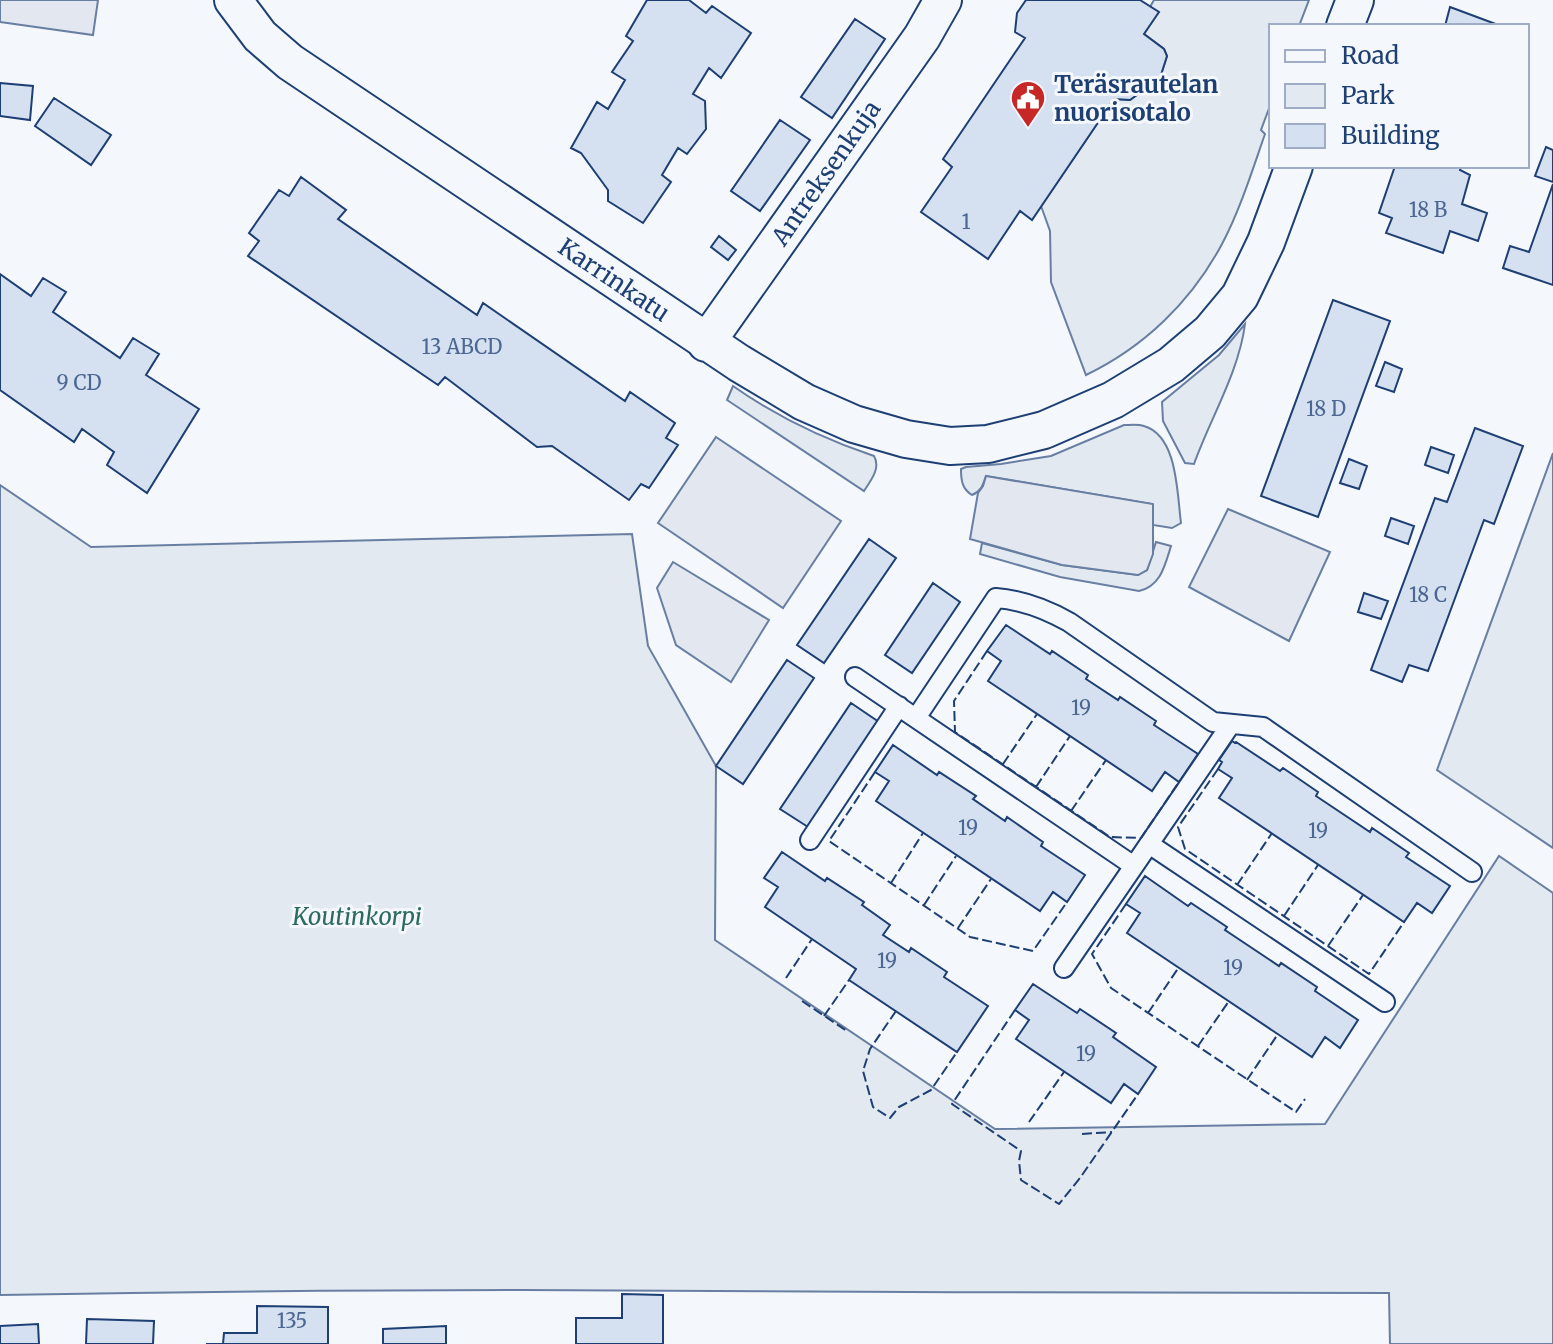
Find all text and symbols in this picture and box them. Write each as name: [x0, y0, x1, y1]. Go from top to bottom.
legend: [1269, 24, 1529, 168]
text: Road: [1341, 40, 1399, 71]
place label: Teräsrautelan nuorisotalo: [1054, 69, 1218, 128]
public building icon: Teräsrautelan nuorisotalo: [1009, 79, 1047, 129]
text: Park: [1341, 80, 1395, 111]
street label: Antreksenkuja: [764, 94, 888, 252]
text: Building: [1341, 120, 1440, 151]
house number: 18 B: [1409, 197, 1447, 222]
house number: 1: [961, 209, 971, 234]
street label: Karrinkatu: [552, 231, 676, 329]
house number: 13 ABCD: [422, 334, 502, 359]
house number: 9 CD: [57, 370, 101, 395]
house number: 18 D: [1306, 396, 1346, 421]
house number: 18 C: [1409, 582, 1447, 607]
house number: 19: [1071, 695, 1091, 720]
house number: 19: [958, 815, 978, 840]
house number: 19: [1308, 818, 1328, 843]
park label: Koutinkorpi: [291, 901, 422, 932]
house number: 19: [877, 948, 897, 973]
house number: 19: [1223, 955, 1243, 980]
house number: 19: [1076, 1041, 1096, 1066]
house number: 135: [277, 1308, 307, 1333]

